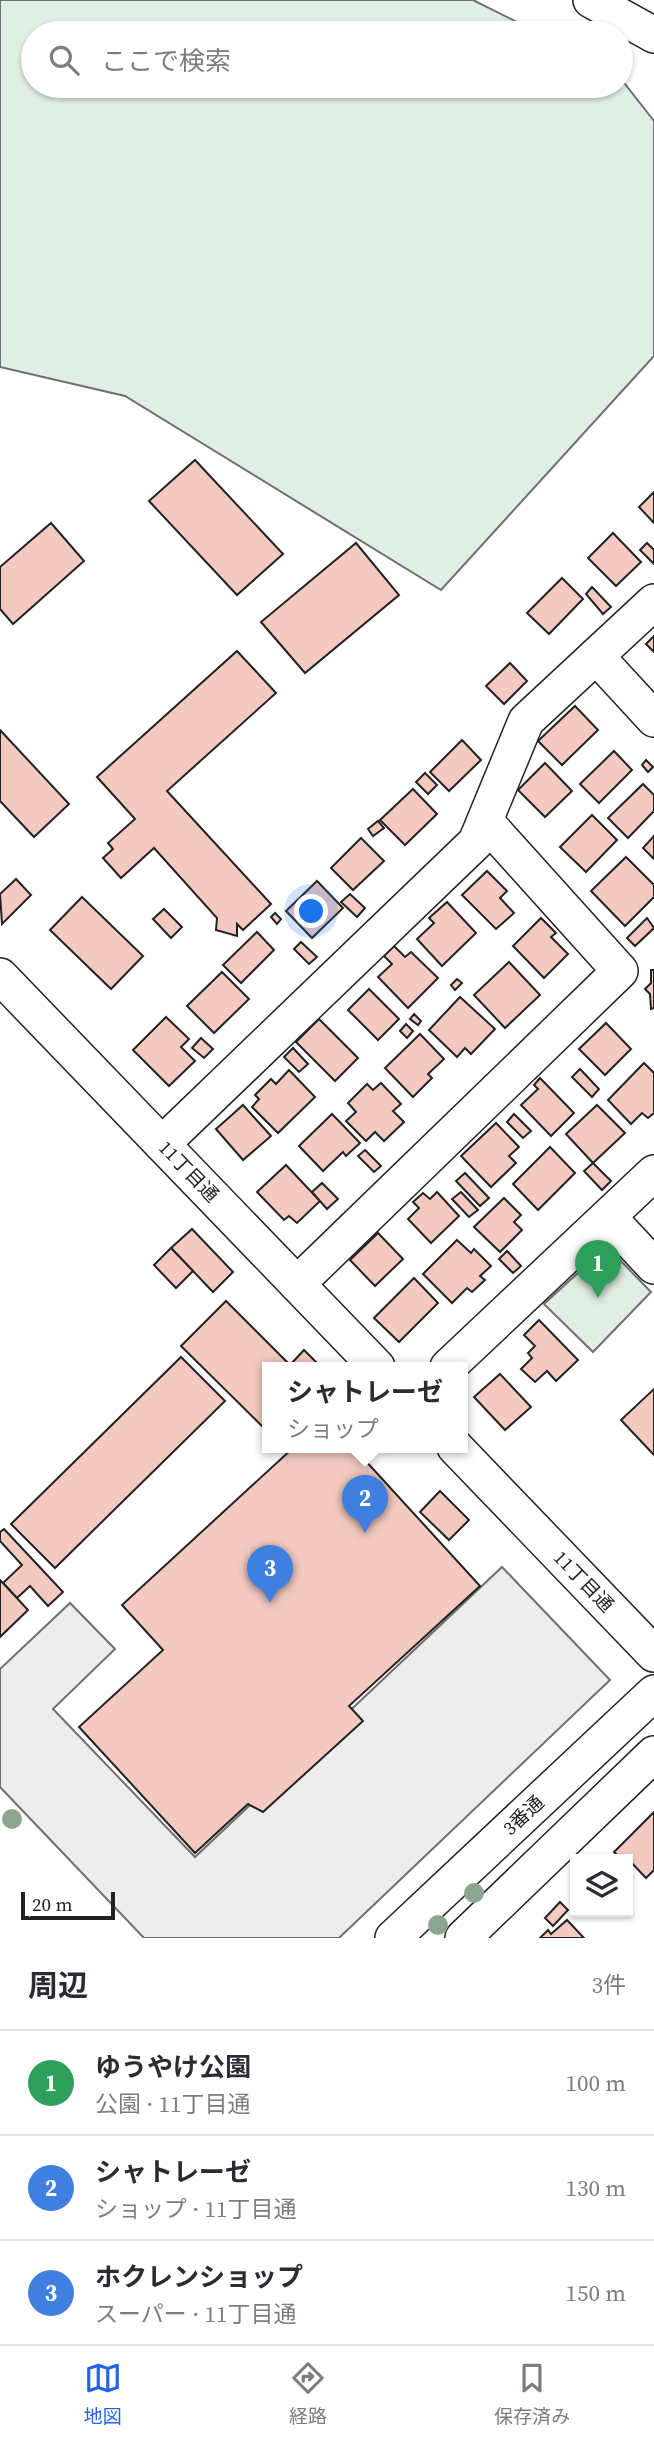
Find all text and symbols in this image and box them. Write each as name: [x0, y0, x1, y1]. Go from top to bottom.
search box: [21, 21, 633, 98]
icon: search: [45, 41, 83, 79]
text: ここで検索: [101, 43, 231, 79]
your location: [294, 894, 328, 928]
street label: 11丁目通: [153, 1135, 225, 1207]
pin: 1: [575, 1240, 621, 1298]
popup: [262, 1362, 468, 1453]
text: シャトレーゼ: [287, 1374, 443, 1410]
text: ショップ: [287, 1413, 379, 1445]
pin: 2: [342, 1475, 388, 1533]
pin: 3: [247, 1545, 293, 1603]
street label: 11丁目通: [548, 1545, 620, 1617]
street label: 3番通: [497, 1789, 549, 1841]
map controls: [570, 1854, 633, 1917]
button: layers: [570, 1854, 633, 1917]
scale bar: [21, 1889, 116, 1921]
text: 20 m: [32, 1891, 73, 1917]
text: 周辺: [28, 1965, 88, 2006]
text: 3件: [592, 1969, 626, 2001]
text: ゆうやけ公園: [95, 2049, 251, 2085]
text: 1: [45, 2067, 57, 2099]
text: 100 m: [565, 2067, 626, 2099]
text: 公園 · 11丁目通: [95, 2088, 251, 2120]
text: シャトレーゼ: [95, 2154, 251, 2190]
text: 2: [45, 2172, 57, 2204]
text: 130 m: [565, 2172, 626, 2204]
text: ショップ · 11丁目通: [95, 2193, 297, 2225]
text: ホクレンショップ: [95, 2259, 303, 2295]
text: 3: [45, 2277, 57, 2309]
text: 150 m: [565, 2277, 626, 2309]
text: スーパー · 11丁目通: [95, 2298, 296, 2330]
tab: 地図: [84, 2359, 122, 2429]
tab: 経路: [289, 2359, 327, 2429]
tab: 保存済み: [494, 2359, 570, 2429]

